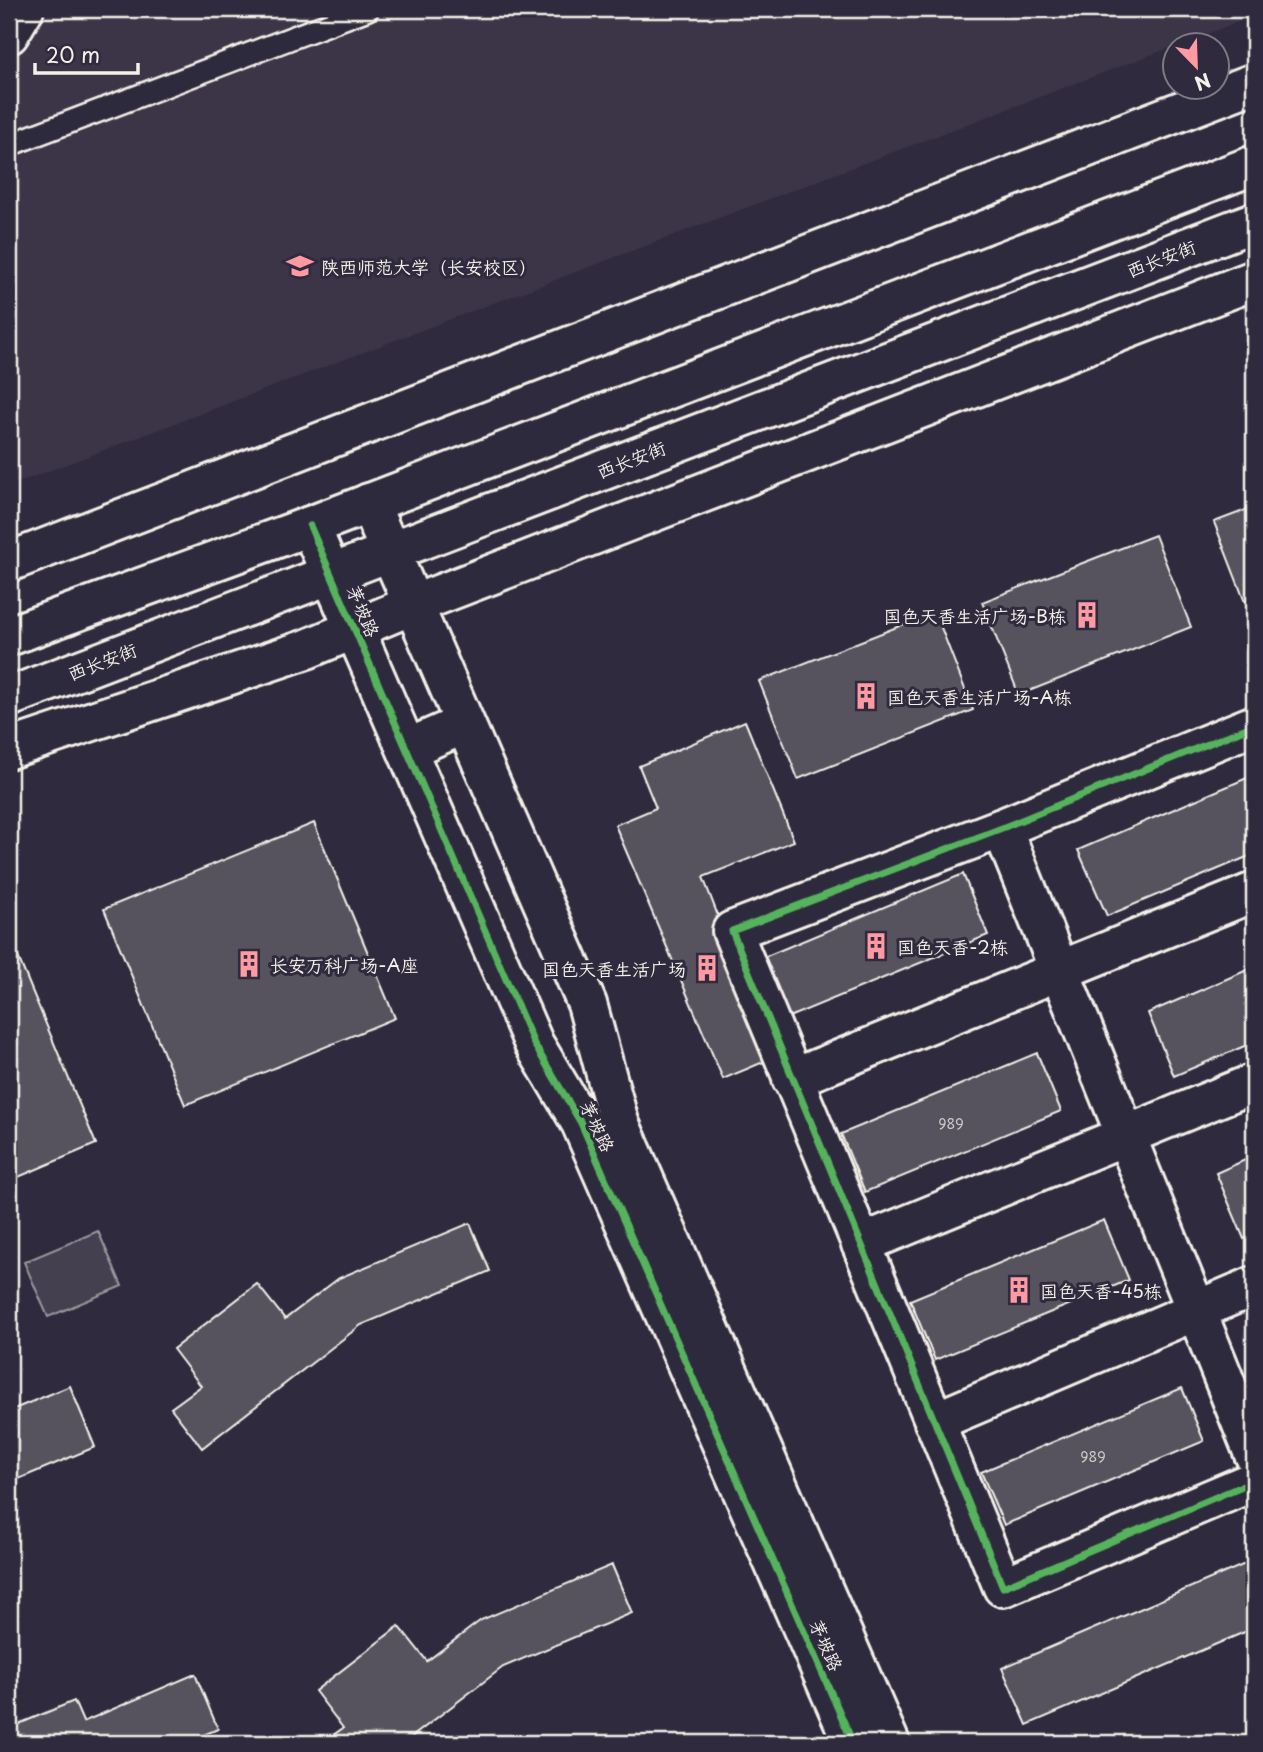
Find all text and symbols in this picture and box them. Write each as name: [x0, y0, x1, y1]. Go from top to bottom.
scale bar: [35, 32, 138, 76]
north arrow: [1162, 32, 1232, 102]
text: 20 m: [46, 38, 100, 70]
text: N: [1191, 67, 1215, 98]
street label: 西长安街: [1123, 232, 1199, 284]
school or university icon: 陕西师范大学（长安校区）: [285, 251, 315, 281]
place label: 陕西师范大学（长安校区）: [321, 253, 537, 280]
street label: 西长安街: [593, 433, 669, 485]
street label: 茅坡路: [341, 581, 387, 641]
building icon: 国色天香生活广场-B栋: [1072, 600, 1102, 630]
place label: 国色天香生活广场-B栋: [883, 602, 1066, 629]
street label: 西长安街: [64, 635, 140, 687]
building icon: 国色天香生活广场-A栋: [851, 681, 881, 711]
place label: 国色天香生活广场-A栋: [887, 683, 1071, 710]
building icon: 国色天香-2栋: [861, 931, 891, 961]
place label: 国色天香-2栋: [897, 933, 1008, 960]
building icon: 长安万科广场-A座: [234, 949, 264, 979]
place label: 长安万科广场-A座: [270, 951, 418, 978]
building icon: 国色天香生活广场: [692, 953, 722, 983]
place label: 国色天香生活广场: [542, 955, 686, 982]
street label: 茅坡路: [574, 1096, 622, 1156]
house number: 989: [938, 1113, 964, 1134]
building icon: 国色天香-45栋: [1004, 1275, 1034, 1305]
place label: 国色天香-45栋: [1040, 1277, 1162, 1304]
house number: 989: [1080, 1446, 1106, 1467]
street label: 茅坡路: [804, 1615, 850, 1675]

